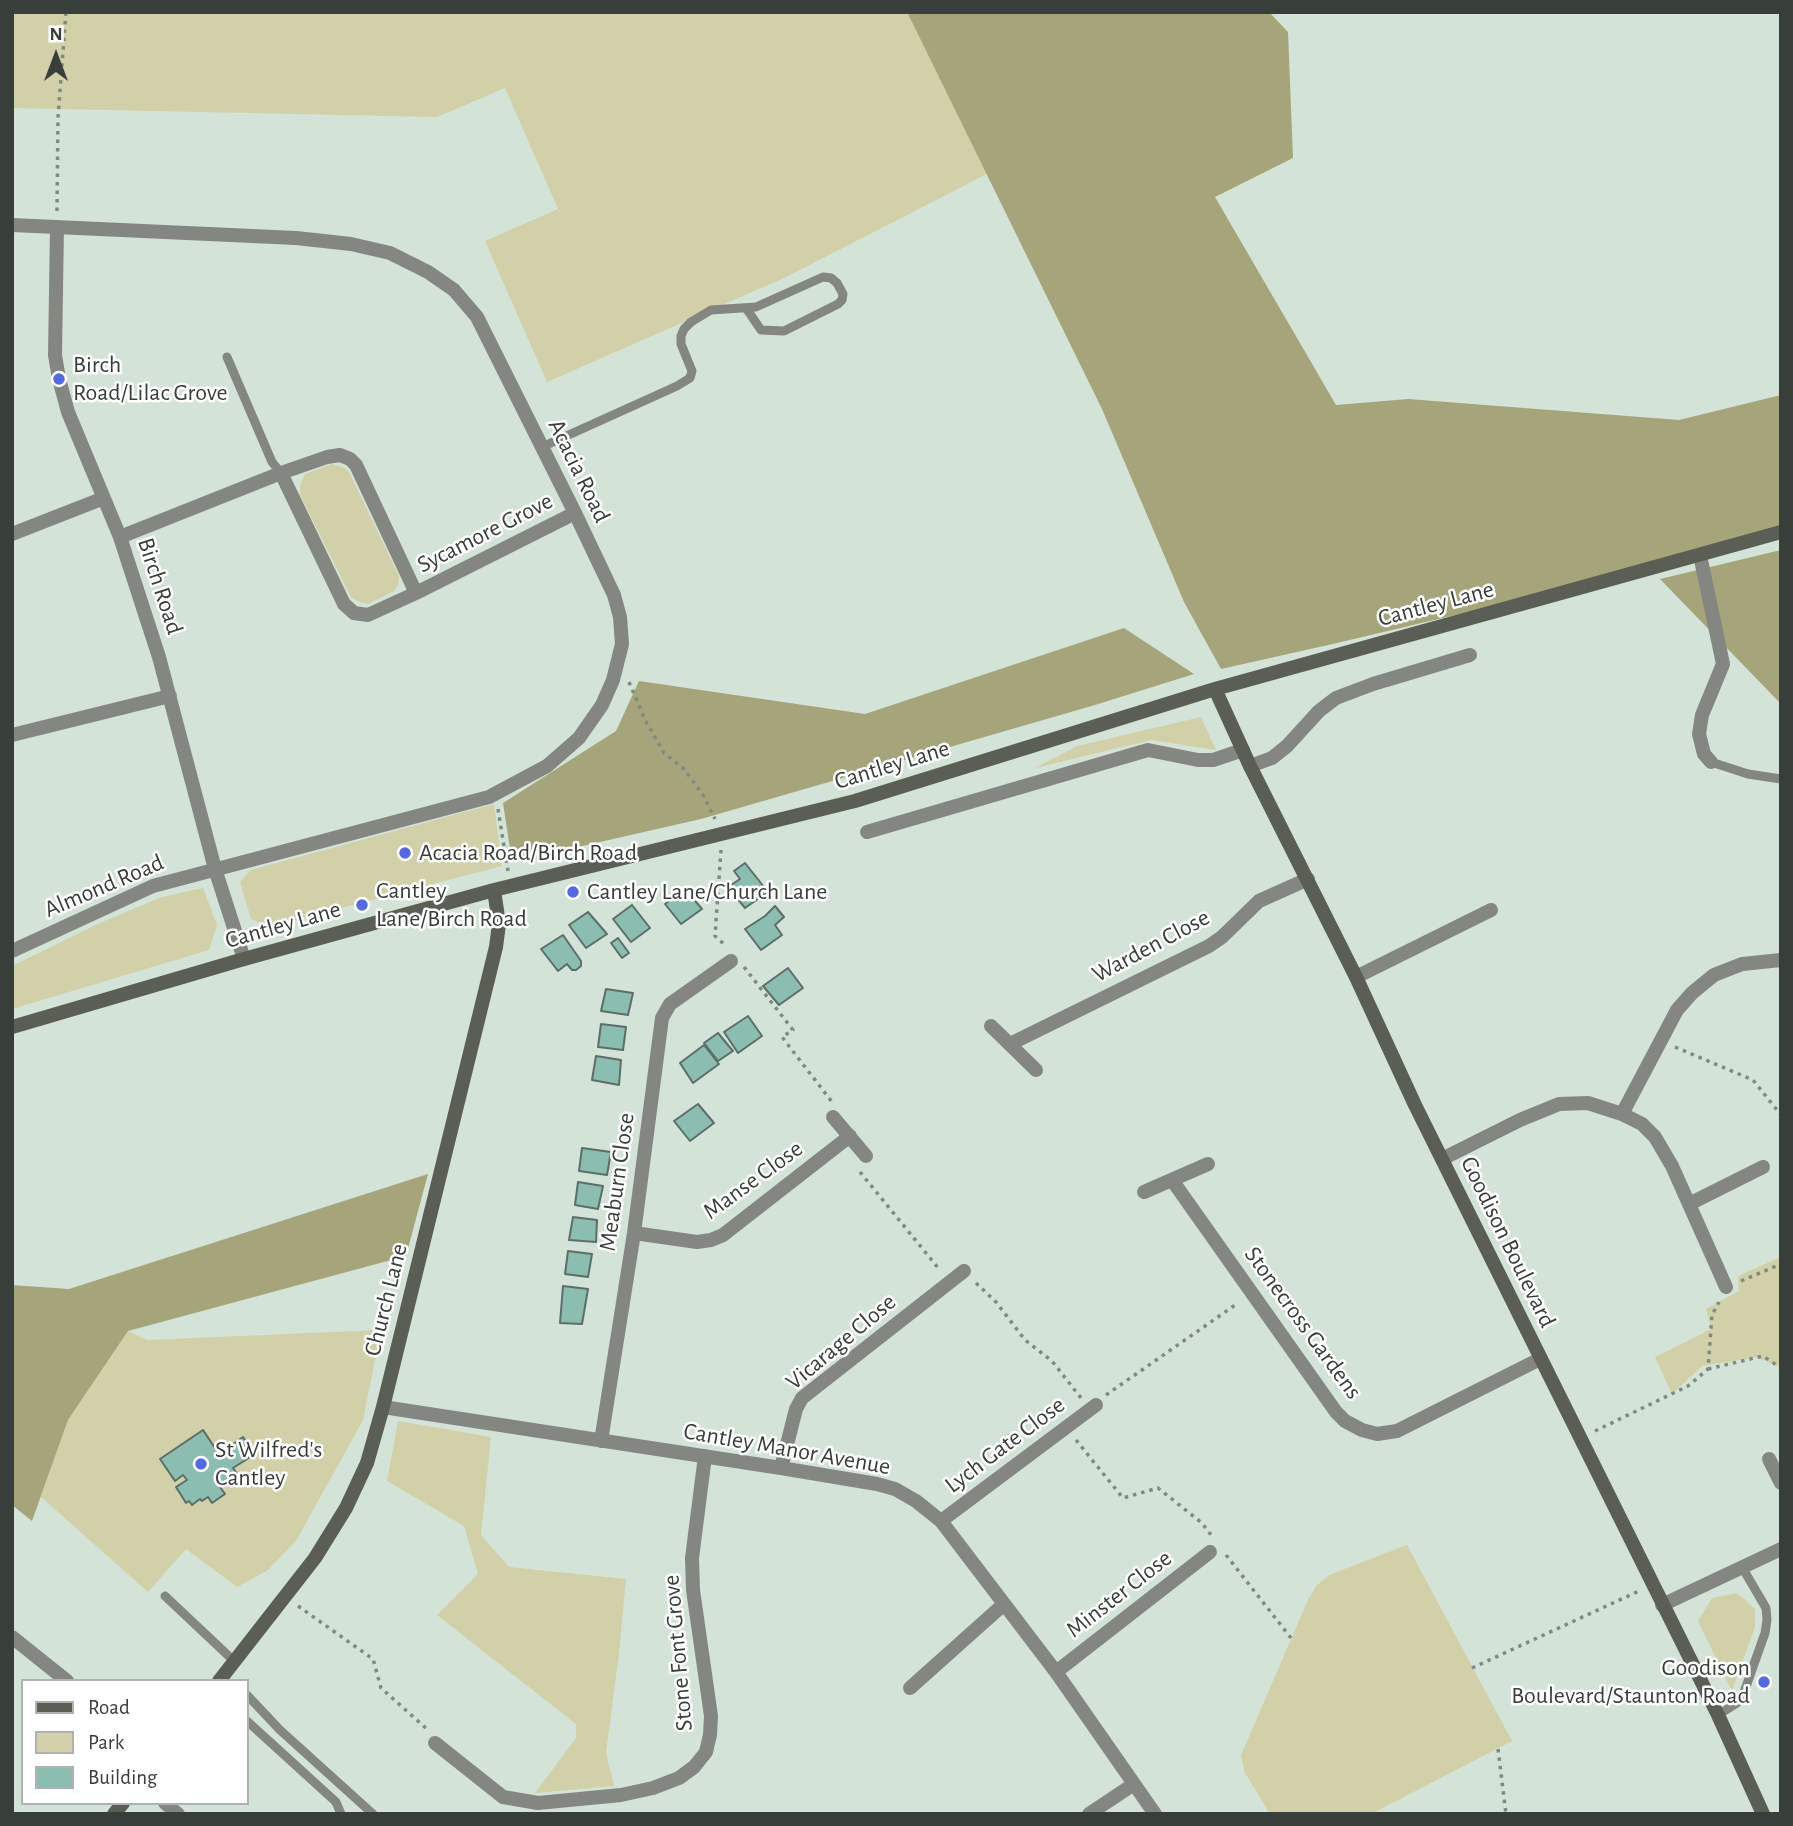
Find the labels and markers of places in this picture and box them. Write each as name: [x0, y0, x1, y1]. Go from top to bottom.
place label: Birch Road/Lilac Grove: [73, 351, 228, 407]
marker: Birch Road/Lilac Grove: [51, 371, 67, 387]
place label: Acacia Road/Birch Road: [419, 839, 637, 867]
marker: Acacia Road/Birch Road: [397, 845, 413, 861]
place label: Cantley Lane/Birch Road: [376, 877, 527, 933]
place label: Cantley Lane/Church Lane: [587, 878, 827, 906]
marker: Cantley Lane/Church Lane: [565, 884, 581, 900]
marker: Cantley Lane/Birch Road: [354, 897, 370, 913]
place label: St Wilfred's Cantley: [215, 1436, 322, 1492]
marker: St Wilfred's Cantley: [193, 1456, 209, 1472]
place label: Goodison Boulevard/Staunton Road: [1511, 1654, 1750, 1710]
marker: Goodison Boulevard/Staunton Road: [1756, 1674, 1772, 1690]

